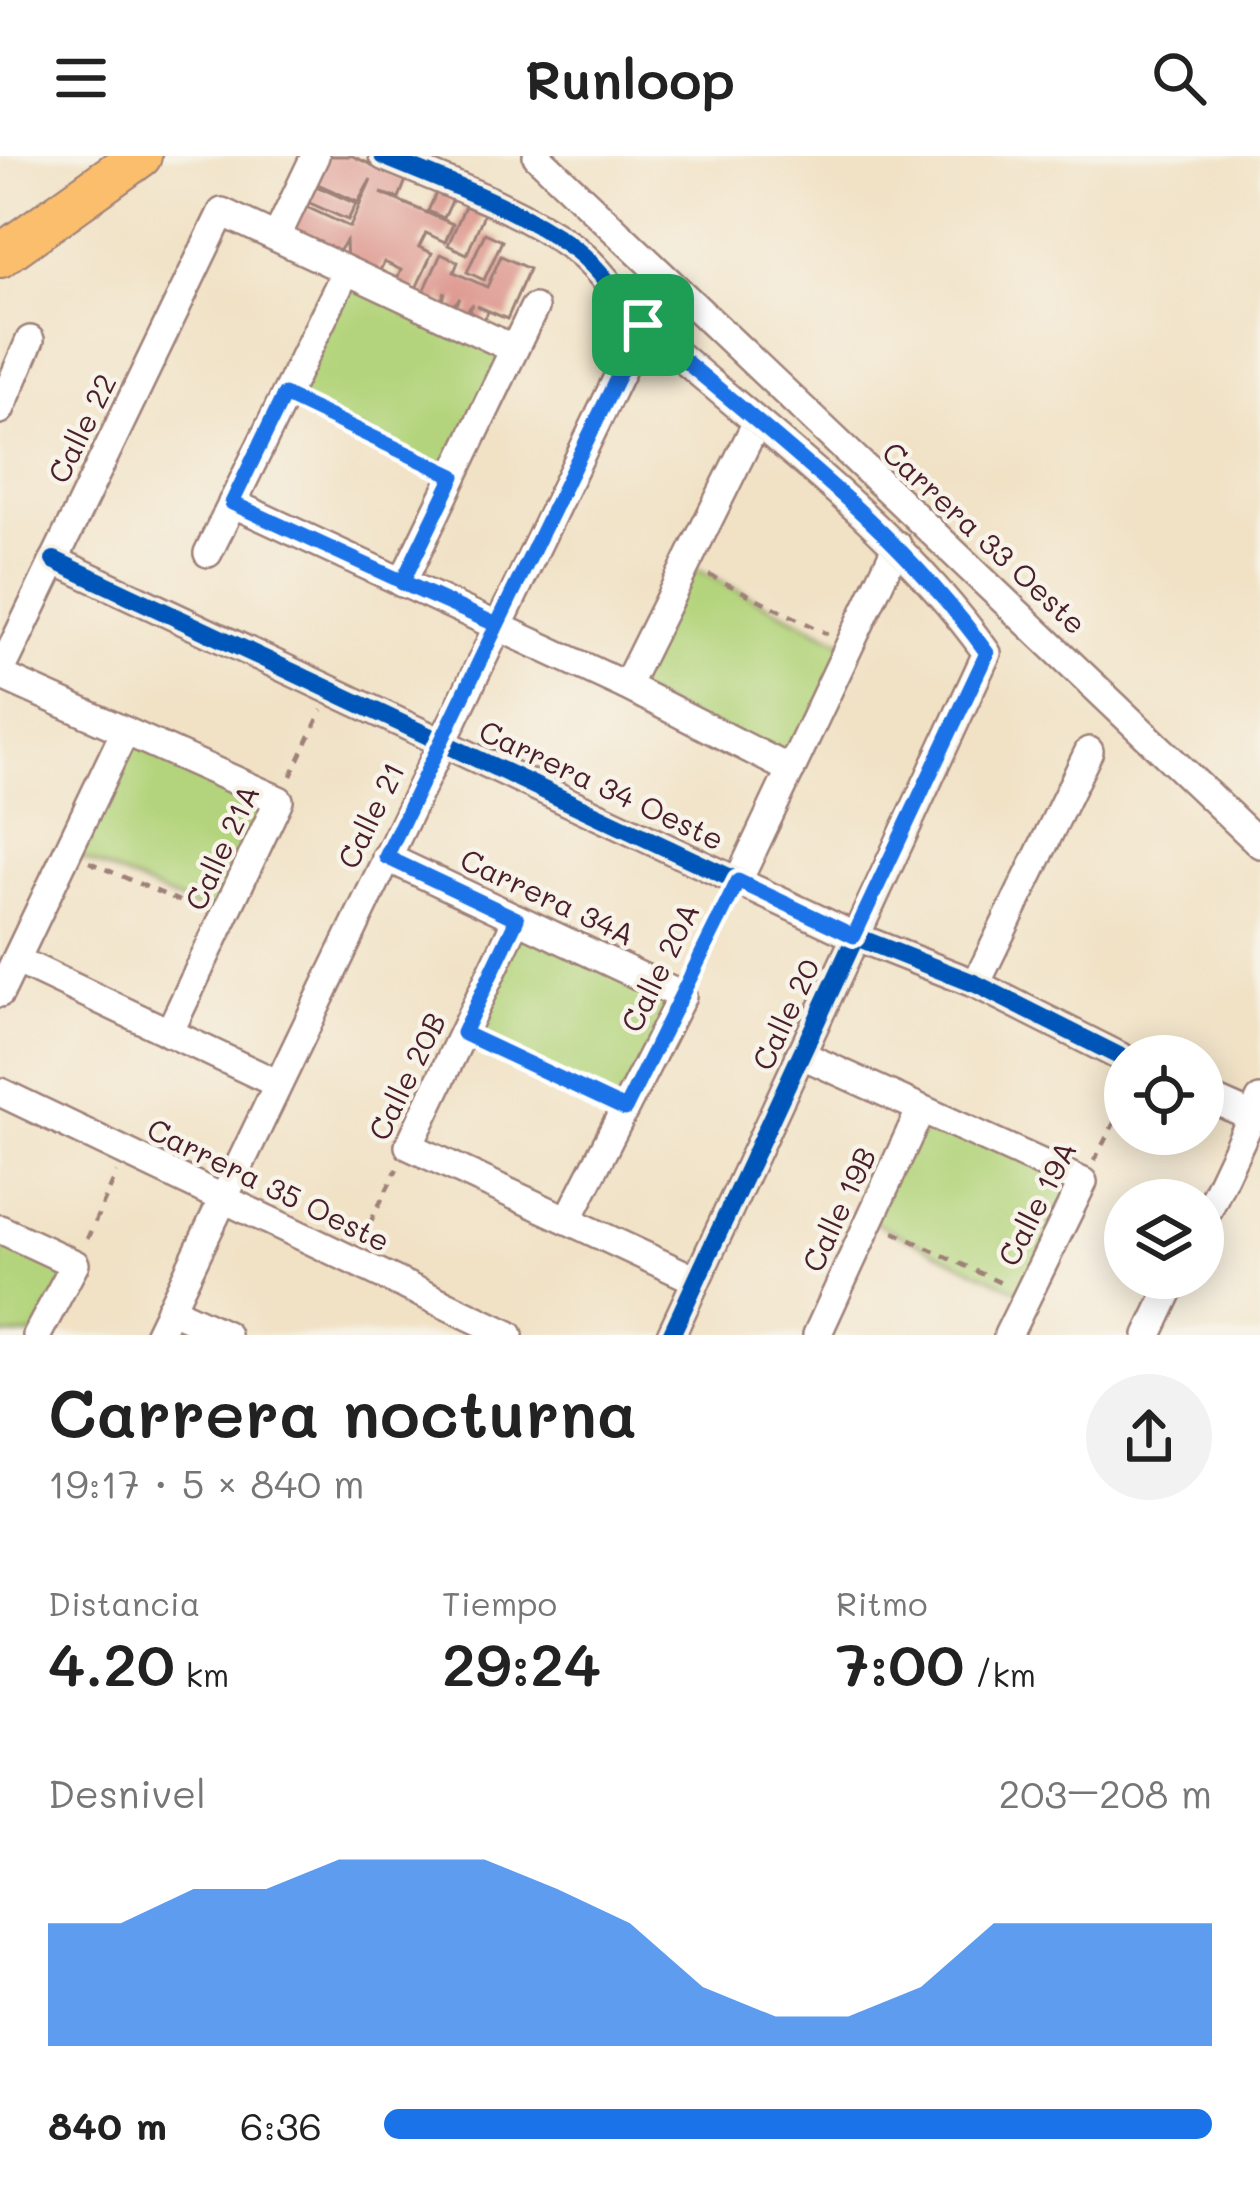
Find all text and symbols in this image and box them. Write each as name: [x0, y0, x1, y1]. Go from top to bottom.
text: Runloop: [525, 43, 735, 114]
icon: menu: [48, 45, 114, 111]
icon: search: [1146, 45, 1212, 111]
pin: [592, 274, 694, 376]
icon: arrive: [610, 292, 676, 358]
street label: Calle 22: [37, 367, 125, 489]
street label: Carrera 33 Oeste: [874, 432, 1096, 642]
street label: Carrera 34 Oeste: [473, 710, 731, 858]
street label: Calle 21: [327, 755, 413, 875]
street label: Calle 21A: [175, 778, 267, 916]
street label: Carrera 34A: [454, 838, 642, 954]
street label: Calle 20A: [610, 896, 708, 1038]
street label: Calle 20: [742, 952, 828, 1076]
street label: Calle 20B: [358, 1006, 454, 1146]
map controls: [1104, 1035, 1224, 1299]
button: locate: [1104, 1035, 1224, 1155]
street label: Carrera 35 Oeste: [141, 1108, 397, 1260]
street label: Calle 19A: [987, 1134, 1085, 1272]
street label: Calle 19B: [792, 1140, 884, 1278]
button: layers: [1104, 1179, 1224, 1299]
text: Carrera nocturna: [48, 1369, 638, 1455]
button: share: [1086, 1374, 1212, 1500]
text: 19:17 · 5 × 840 m: [48, 1457, 365, 1508]
text: Distancia: [48, 1581, 200, 1624]
text: Tiempo: [442, 1581, 557, 1624]
text: Ritmo: [836, 1581, 928, 1624]
text: 4.20: [48, 1624, 175, 1702]
text: 29:24: [442, 1624, 601, 1702]
text: 7:00: [836, 1624, 964, 1702]
text: km: [175, 1652, 229, 1695]
text: /km: [964, 1652, 1036, 1695]
text: Desnivel: [48, 1767, 206, 1818]
text: 203–208 m: [998, 1767, 1212, 1818]
text: 840 m: [48, 2099, 167, 2150]
text: 6:36: [240, 2099, 322, 2150]

